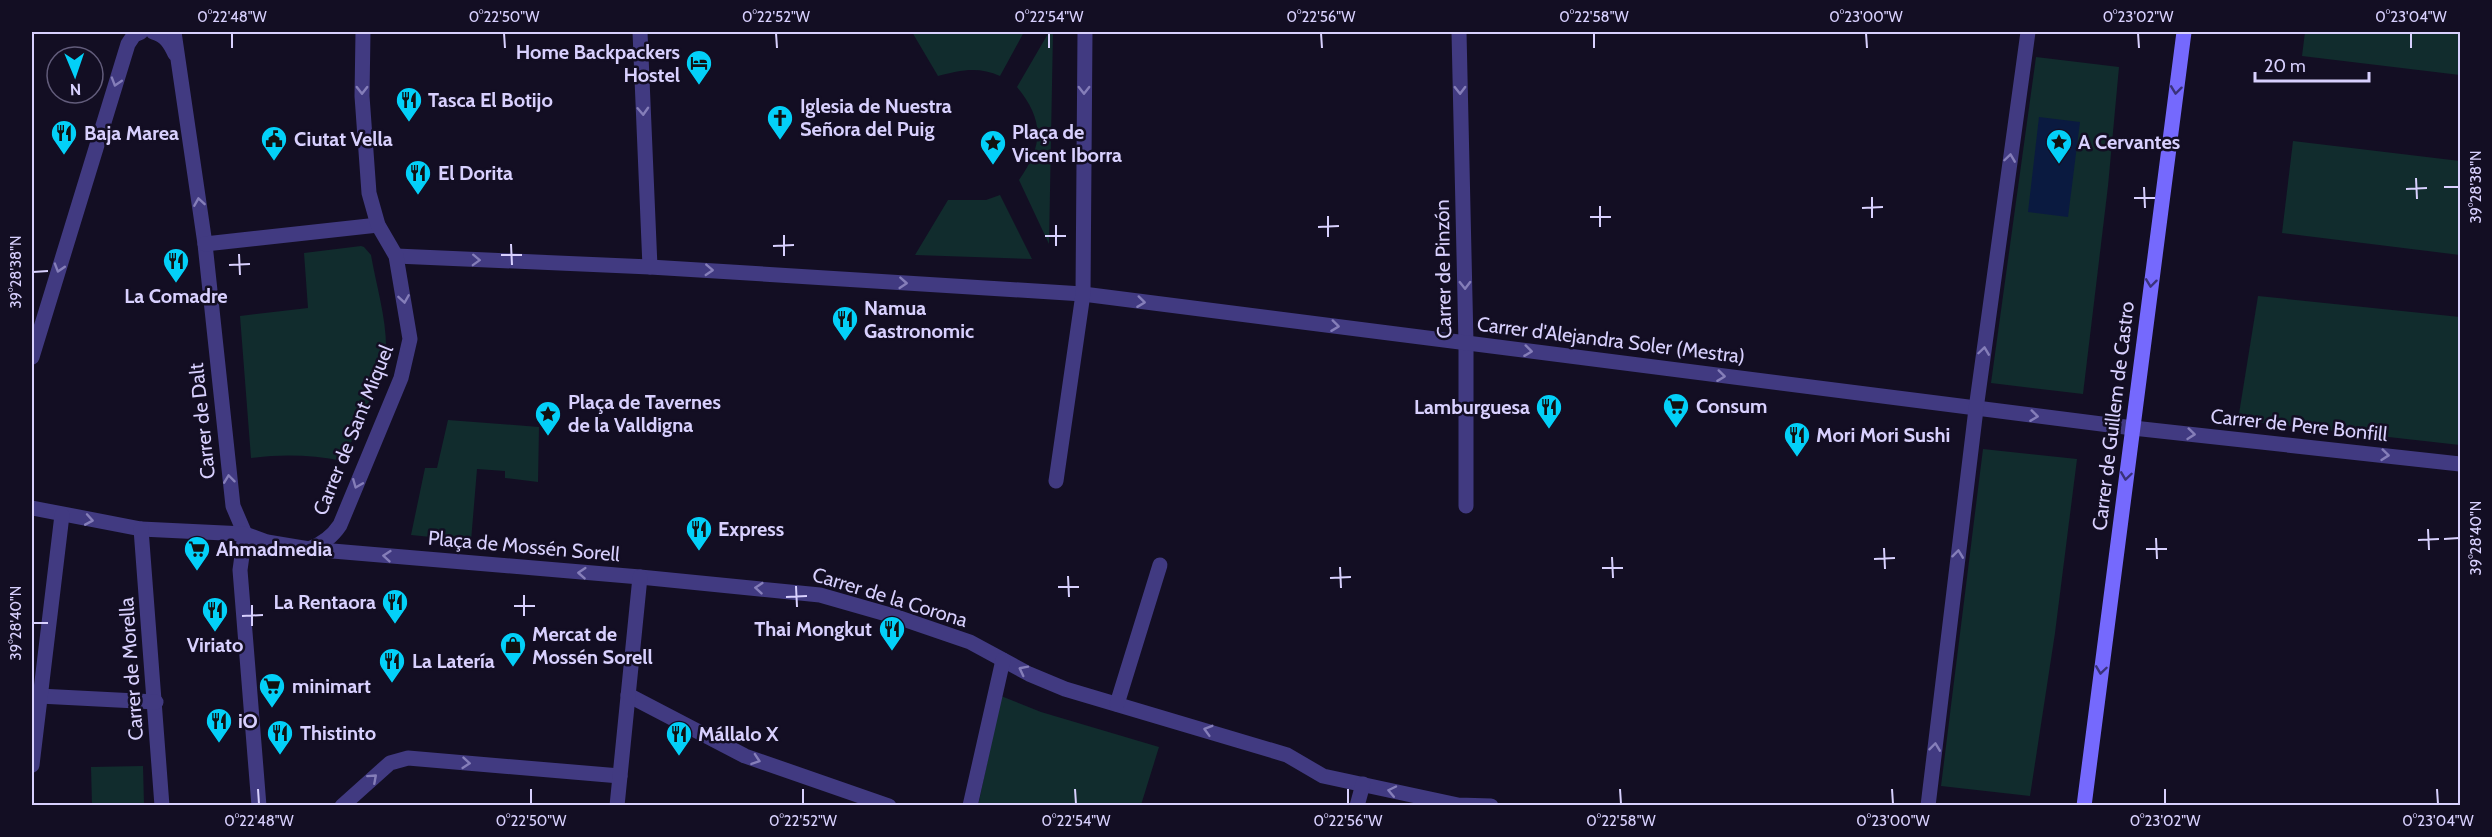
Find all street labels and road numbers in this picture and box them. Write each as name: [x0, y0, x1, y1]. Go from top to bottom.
street label: Carrer de Pinzón: [1430, 199, 1456, 339]
street label: Carrer de Guillem de Castro: [2087, 300, 2139, 532]
street label: Carrer d'Alejandra Soler (Mestra): [1476, 312, 1746, 368]
street label: Carrer de Sant Miquel: [308, 341, 398, 519]
street label: Carrer de Dalt: [184, 362, 220, 480]
street label: Carrer de Pere Bonfill: [2209, 404, 2389, 446]
street label: Plaça de Mossén Sorell: [427, 526, 621, 566]
street label: Carrer de la Corona: [810, 562, 971, 632]
street label: Carrer de Morella: [114, 596, 148, 741]

